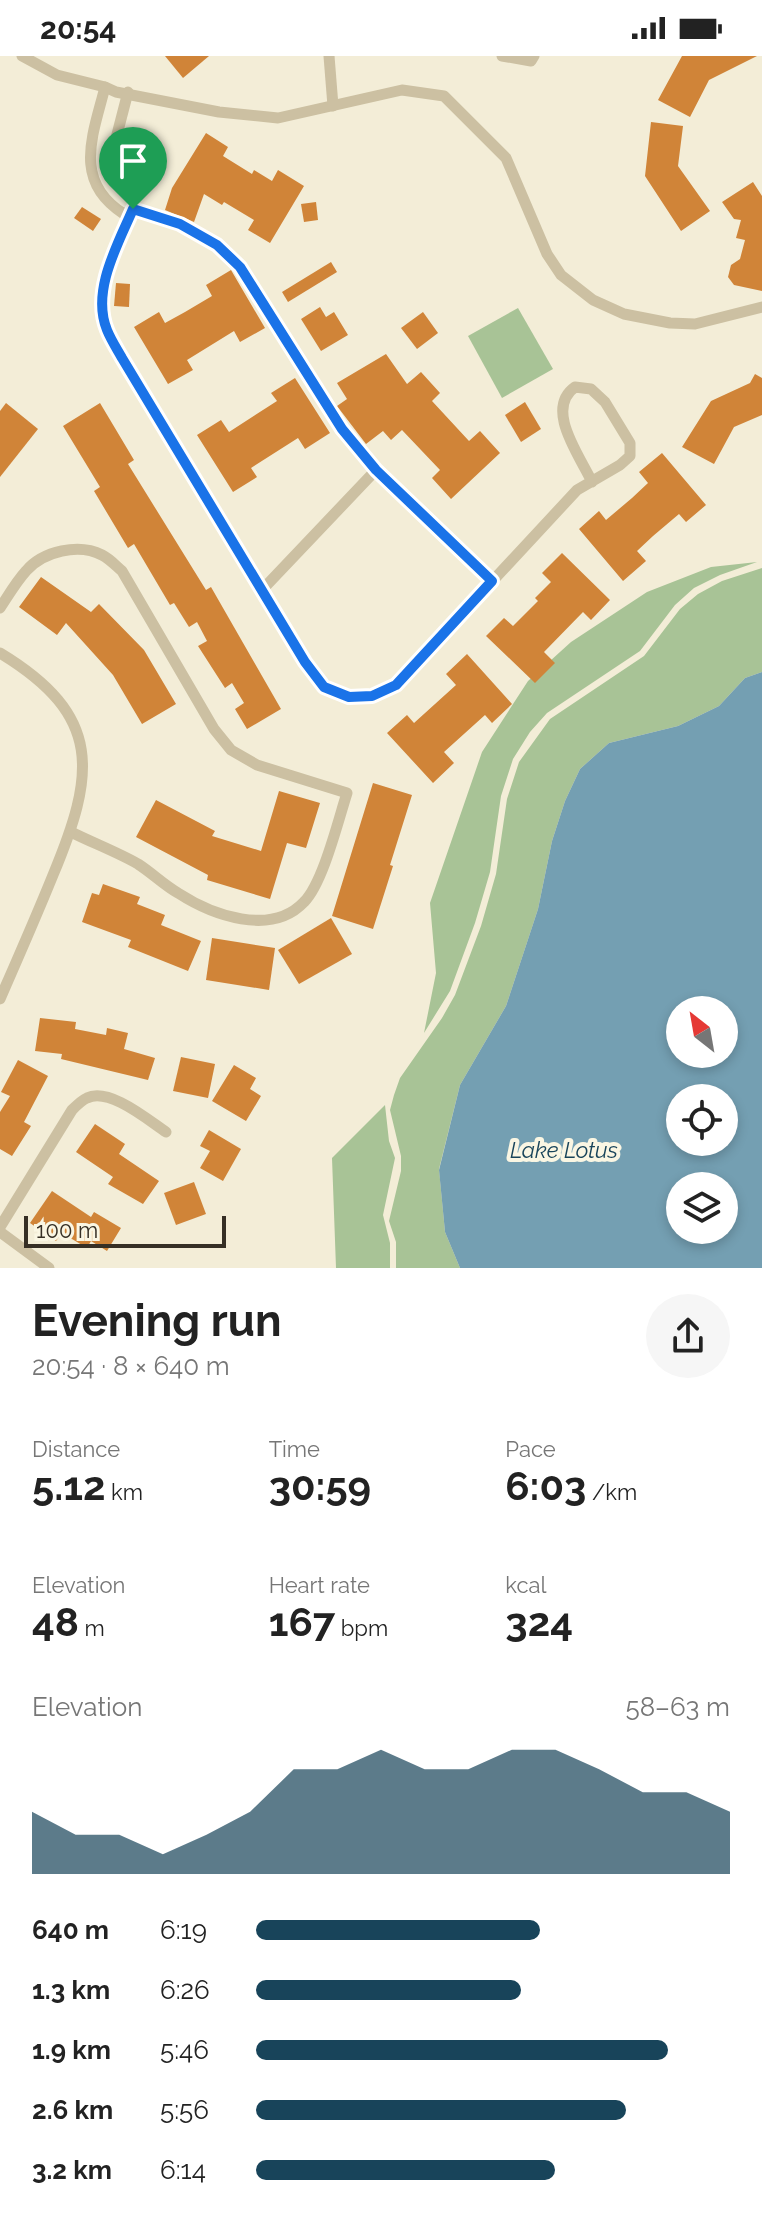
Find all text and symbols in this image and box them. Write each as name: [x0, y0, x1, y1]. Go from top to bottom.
text: 20:54: [40, 11, 117, 46]
pin: [99, 127, 167, 209]
icon: arrive: [111, 139, 155, 183]
north arrow: [666, 996, 738, 1068]
map controls: [666, 996, 738, 1244]
button: locate: [666, 1084, 738, 1156]
water label: Lake Lotus: [510, 1137, 618, 1163]
button: layers: [666, 1172, 738, 1244]
scale bar: [24, 1212, 226, 1248]
text: 100 m: [36, 1217, 98, 1243]
button: share: [646, 1294, 730, 1378]
text: Evening run: [32, 1295, 281, 1346]
text: 20:54 · 8 × 640 m: [32, 1351, 230, 1381]
text: Distance: [32, 1436, 120, 1462]
text: Time: [269, 1436, 320, 1462]
text: Pace: [505, 1436, 556, 1462]
text: 5.12: [32, 1462, 105, 1509]
text: 30:59: [269, 1462, 371, 1509]
text: 6:03: [505, 1462, 586, 1509]
text: km: [105, 1479, 143, 1505]
text: /km: [586, 1479, 637, 1505]
text: Elevation: [32, 1572, 125, 1598]
text: Heart rate: [269, 1572, 370, 1598]
text: kcal: [505, 1572, 546, 1598]
text: 48: [32, 1598, 79, 1645]
text: 167: [269, 1598, 335, 1645]
text: 324: [505, 1598, 573, 1645]
text: m: [79, 1615, 105, 1641]
text: bpm: [335, 1615, 388, 1641]
text: Elevation: [32, 1692, 142, 1722]
text: 58–63 m: [626, 1692, 730, 1722]
text: 640 m: [32, 1915, 109, 1945]
text: 6:19: [160, 1915, 207, 1945]
text: 1.3 km: [32, 1975, 110, 2005]
text: 6:26: [160, 1975, 210, 2005]
text: 1.9 km: [32, 2035, 111, 2065]
text: 5:46: [160, 2035, 209, 2065]
text: 2.6 km: [32, 2095, 113, 2125]
text: 5:56: [160, 2095, 209, 2125]
text: 3.2 km: [32, 2155, 112, 2185]
text: 6:14: [160, 2155, 206, 2185]

